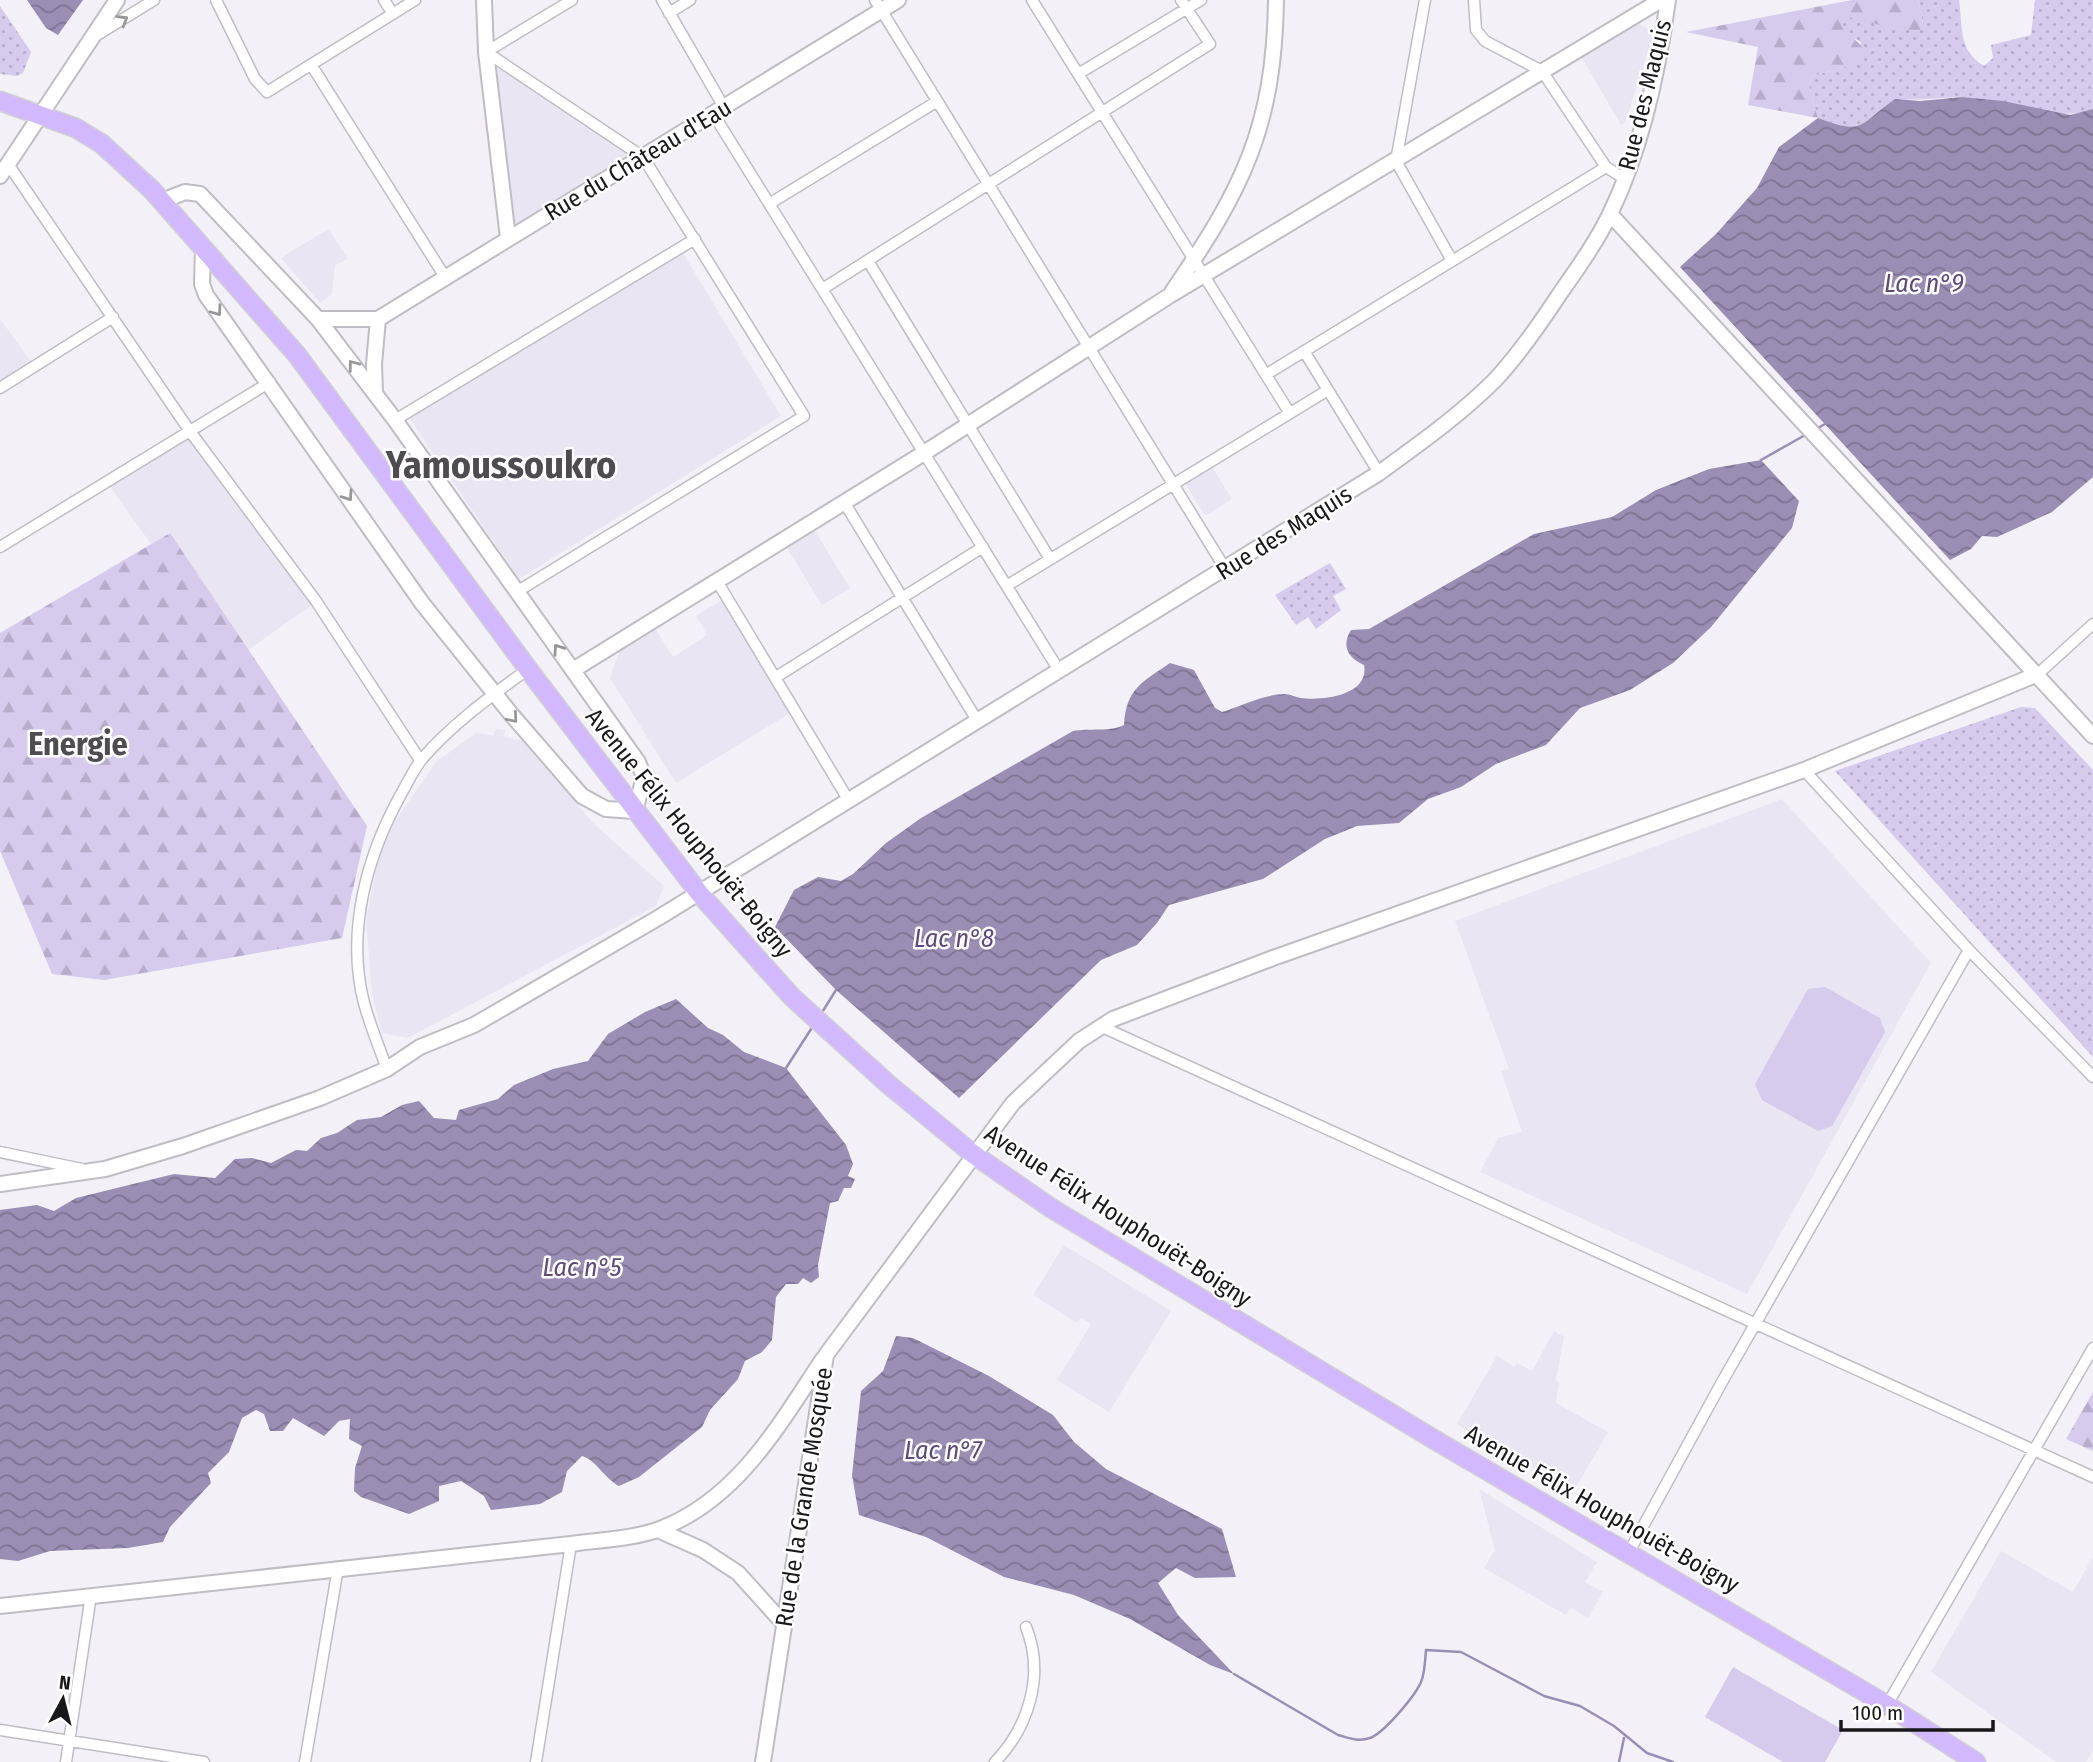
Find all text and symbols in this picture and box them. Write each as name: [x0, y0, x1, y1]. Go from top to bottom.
one-way arrow: [115, 15, 128, 28]
street label: Rue des Maquis: [1613, 17, 1677, 173]
street label: Rue du Château d'Eau: [540, 93, 736, 227]
water label: Lac n°9: [1884, 268, 1964, 299]
one-way arrow: [209, 303, 221, 315]
one-way arrow: [349, 360, 362, 372]
district label: Yamoussoukro: [385, 442, 616, 488]
street label: Rue des Maquis: [1211, 480, 1357, 586]
one-way arrow: [340, 488, 353, 501]
one-way arrow: [554, 644, 566, 657]
street label: Avenue Félix Houphouët-Boigny: [580, 703, 798, 963]
one-way arrow: [505, 710, 518, 722]
district label: Energie: [28, 725, 128, 763]
water label: Lac n°8: [914, 923, 994, 954]
street label: Avenue Félix Houphouët-Boigny: [980, 1119, 1257, 1313]
water label: Lac n°5: [543, 1252, 622, 1283]
street label: Rue de la Grande Mosquée: [770, 1365, 838, 1629]
street label: Avenue Félix Houphouët-Boigny: [1460, 1419, 1744, 1599]
water label: Lac n°7: [904, 1435, 983, 1466]
north arrow: [28, 1664, 98, 1734]
text: N: [58, 1671, 72, 1695]
scale bar: [1841, 1688, 1993, 1732]
text: 100 m: [1852, 1700, 1903, 1726]

